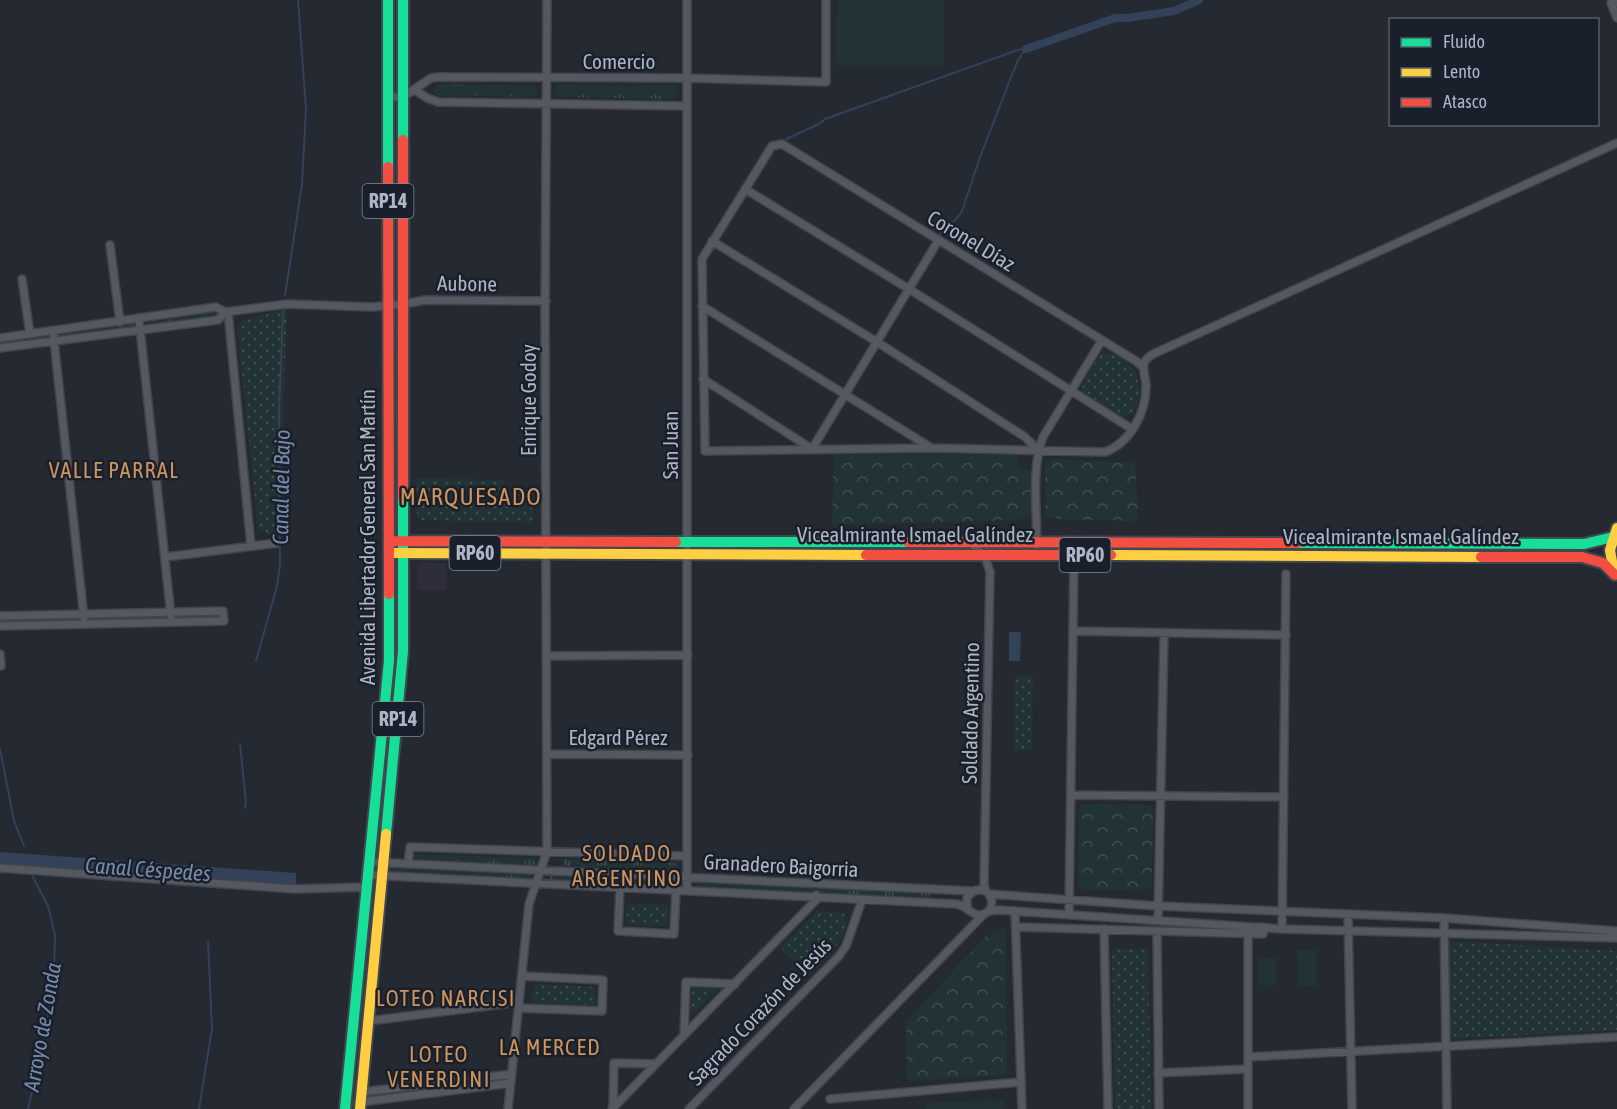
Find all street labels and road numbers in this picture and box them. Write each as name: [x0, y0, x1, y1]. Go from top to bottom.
street label: Comercio: [583, 49, 655, 73]
road number: RP14: [362, 184, 414, 218]
street label: Coronel Díaz: [924, 205, 1020, 276]
street label: Aubone: [437, 270, 497, 296]
street label: Enrique Godoy: [516, 344, 540, 456]
street label: Avenida Libertador General San Martín: [355, 389, 379, 685]
street label: San Juan: [658, 411, 682, 479]
street label: Vicealmirante Ismael Galíndez: [797, 522, 1033, 546]
street label: Vicealmirante Ismael Galíndez: [1283, 524, 1519, 548]
road number: RP60: [450, 536, 500, 570]
road number: RP60: [1060, 538, 1110, 572]
street label: Soldado Argentino: [957, 642, 983, 784]
road number: RP14: [372, 702, 424, 736]
street label: Edgard Pérez: [568, 725, 668, 749]
street label: Granadero Baigorria: [703, 849, 859, 881]
street label: Sagrado Corazón de Jesús: [683, 933, 836, 1090]

